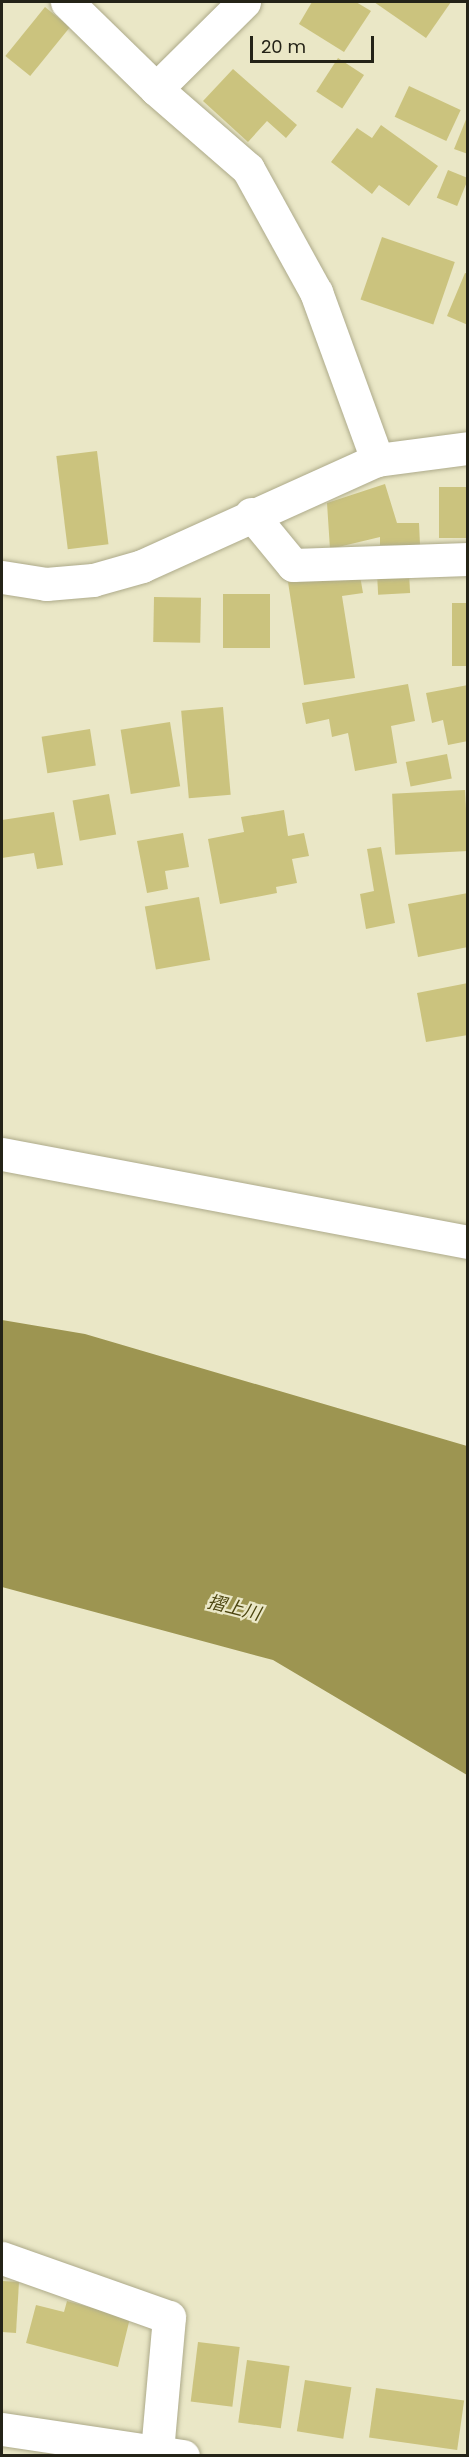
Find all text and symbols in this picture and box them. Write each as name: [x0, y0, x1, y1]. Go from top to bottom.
scale bar: [253, 24, 378, 62]
text: 20 m: [261, 34, 306, 59]
water label: 摺上川: [205, 1591, 263, 1625]

